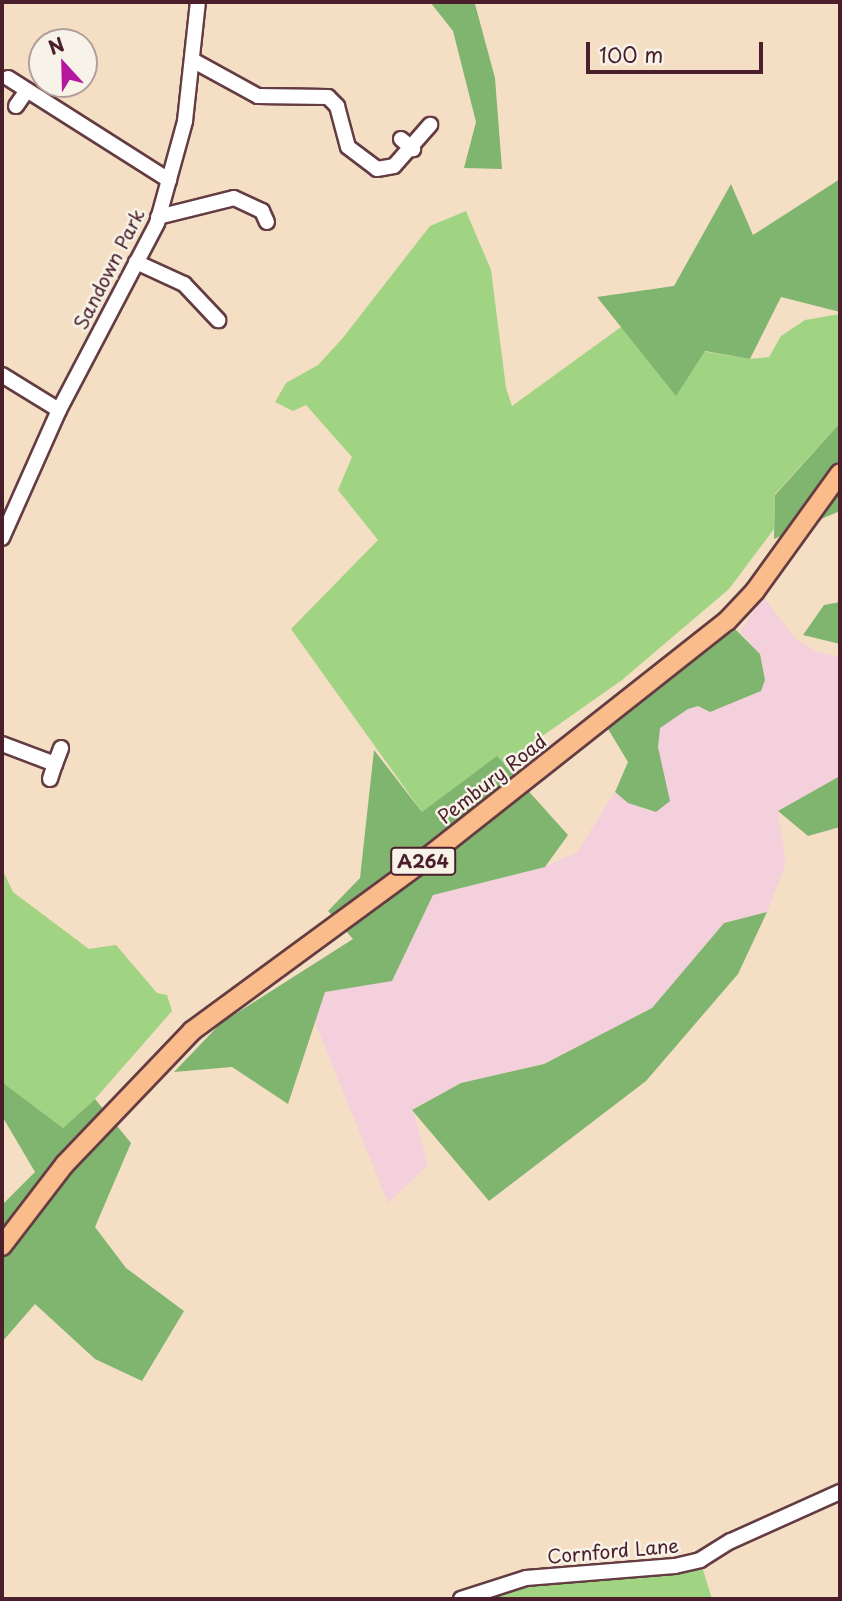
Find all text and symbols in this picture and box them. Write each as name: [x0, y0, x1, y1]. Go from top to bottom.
north arrow: [28, 28, 98, 98]
scale bar: [590, 28, 767, 72]
text: N: [44, 30, 68, 61]
text: 100 m: [599, 38, 663, 70]
street label: Sandown Park: [69, 205, 149, 333]
street label: Pembury Road: [433, 729, 551, 829]
road number: A264: [390, 846, 456, 876]
street label: Cornford Lane: [546, 1534, 680, 1568]

